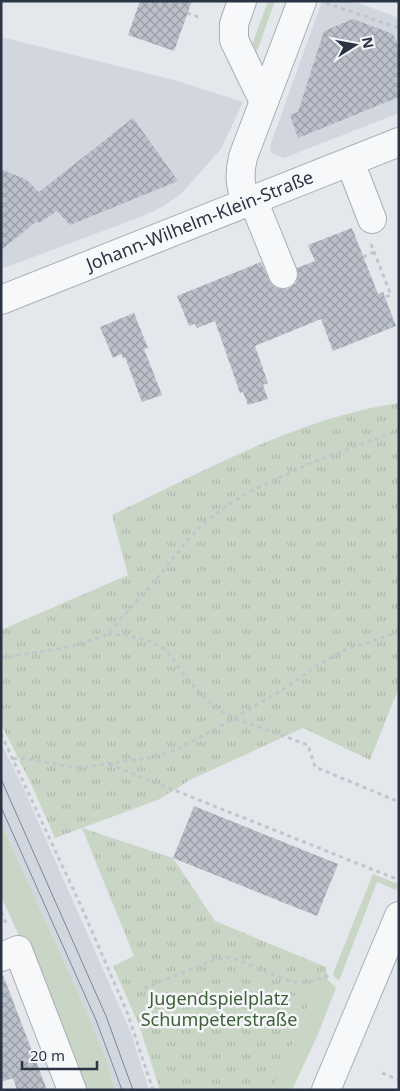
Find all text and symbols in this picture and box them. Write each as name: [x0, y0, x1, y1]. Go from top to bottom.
north arrow: [330, 20, 380, 70]
text: N: [358, 35, 379, 50]
street label: Johann-Wilhelm-Klein-Straße: [81, 164, 317, 277]
park label: Jugendspielplatz Schumpeterstraße: [141, 986, 297, 1031]
scale bar: [22, 1038, 98, 1070]
text: 20 m: [30, 1045, 65, 1065]

